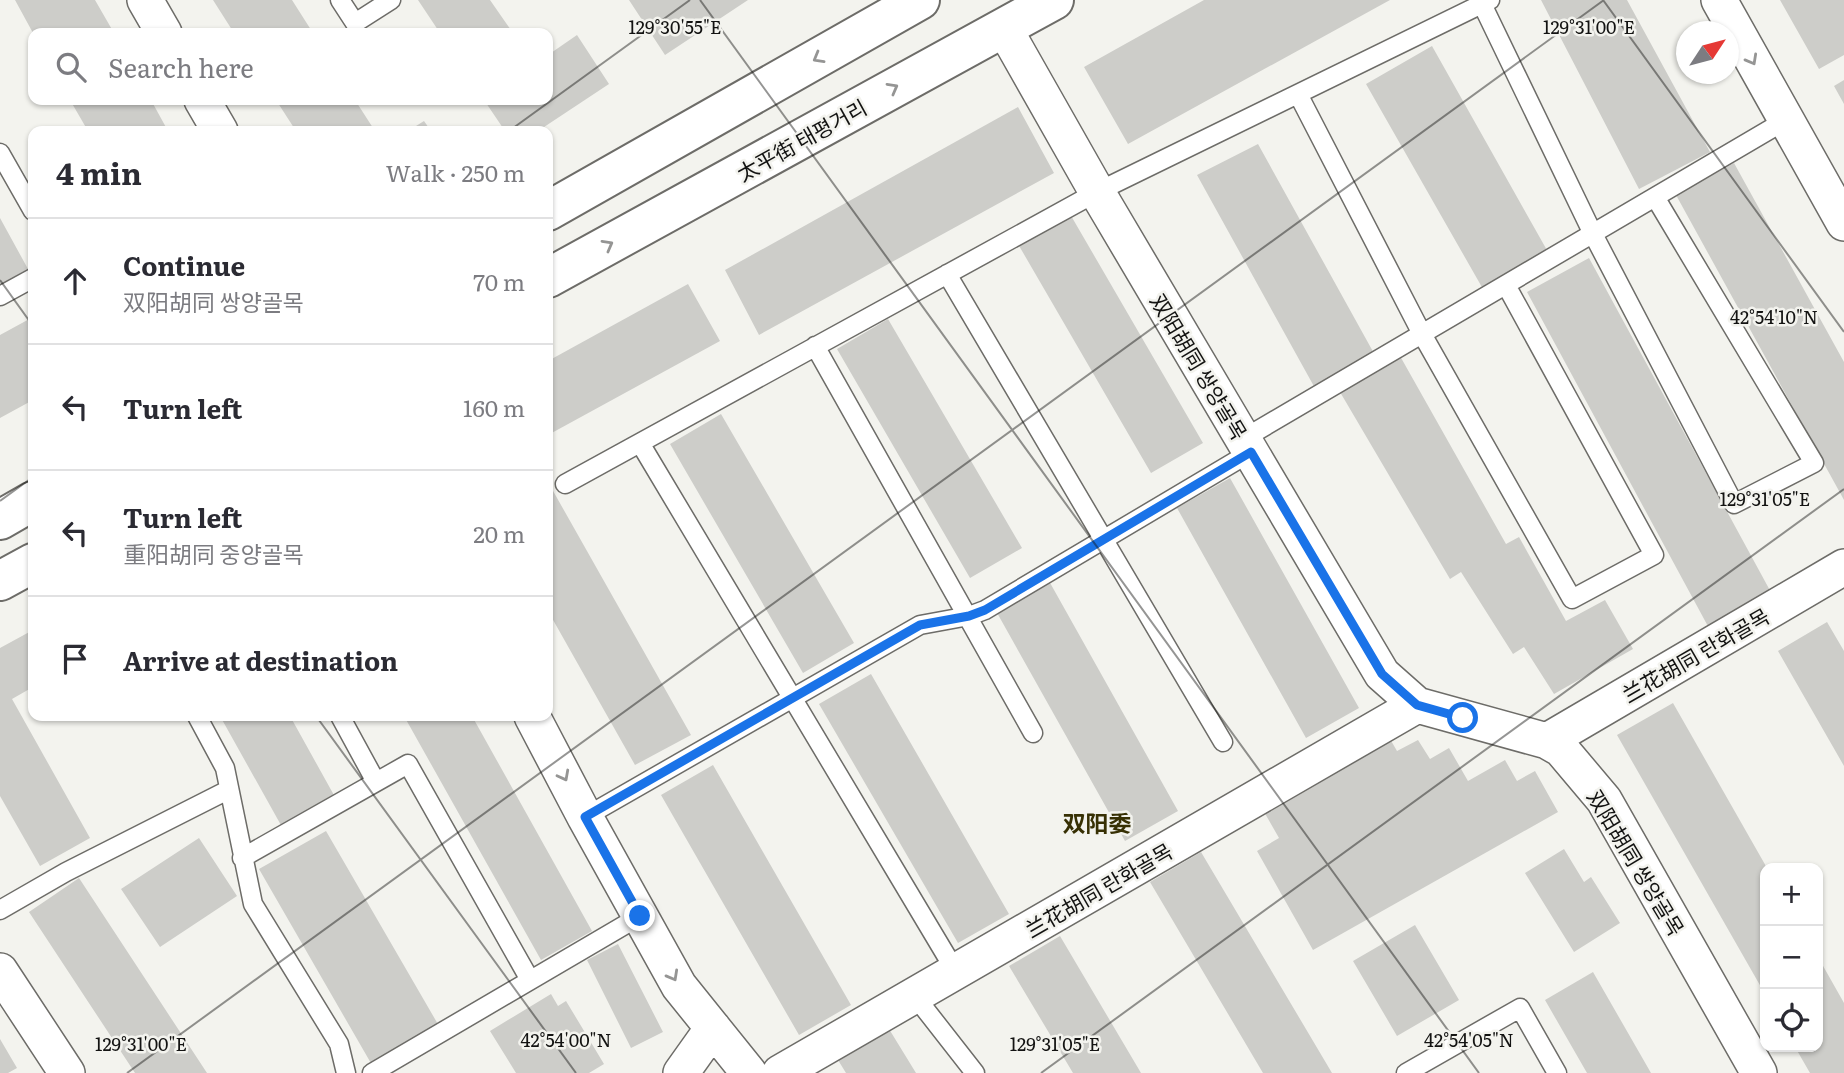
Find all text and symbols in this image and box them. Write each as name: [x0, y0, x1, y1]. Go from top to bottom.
text: 129°30'55"E: [629, 13, 721, 40]
text: 129°31'00"E: [1543, 13, 1635, 40]
north arrow: [1676, 21, 1739, 84]
search box: [28, 28, 553, 105]
text: Search here: [108, 47, 254, 86]
icon: search: [52, 48, 90, 86]
one-way arrow: [812, 50, 825, 63]
one-way arrow: [1744, 52, 1757, 65]
one-way arrow: [886, 83, 898, 97]
street label: 太平街 태평거리: [730, 90, 872, 188]
text: 4 min: [56, 150, 142, 194]
text: Walk · 250 m: [386, 155, 525, 189]
one-way arrow: [600, 240, 613, 253]
text: Continue: [123, 245, 245, 284]
icon: ahead: [56, 262, 94, 300]
text: 70 m: [473, 264, 525, 298]
text: 双阳胡同 쌍양골목: [123, 284, 304, 318]
street label: 双阳胡同 쌍양골목: [1144, 287, 1256, 445]
text: 42°54'10"N: [1730, 303, 1818, 330]
icon: left: [56, 388, 94, 426]
text: Turn left: [123, 388, 242, 427]
text: 160 m: [463, 390, 525, 424]
text: 129°31'05"E: [1720, 485, 1810, 512]
text: Turn left: [123, 497, 242, 536]
icon: left: [56, 514, 94, 552]
text: 20 m: [473, 516, 525, 550]
text: 重阳胡同 중양골목: [123, 536, 304, 570]
street label: 兰花胡同 란화골목: [1616, 599, 1774, 709]
icon: arrive: [56, 640, 94, 678]
text: Arrive at destination: [123, 640, 398, 679]
route start: [1447, 702, 1478, 733]
one-way arrow: [555, 769, 569, 781]
street label: 双阳胡同 쌍양골목: [1581, 783, 1693, 941]
district label: 双阳委: [1063, 805, 1132, 839]
street label: 兰花胡同 란화골목: [1019, 834, 1177, 944]
map controls: [1760, 863, 1823, 1052]
button: +: [1760, 863, 1823, 926]
route end: [624, 900, 655, 931]
button: −: [1760, 926, 1823, 989]
one-way arrow: [665, 968, 678, 981]
button: locate: [1760, 989, 1823, 1052]
text: 42°54'00"N: [520, 1026, 612, 1053]
text: 42°54'05"N: [1424, 1026, 1514, 1053]
text: 129°31'00"E: [95, 1030, 187, 1057]
text: 129°31'05"E: [1010, 1030, 1100, 1057]

